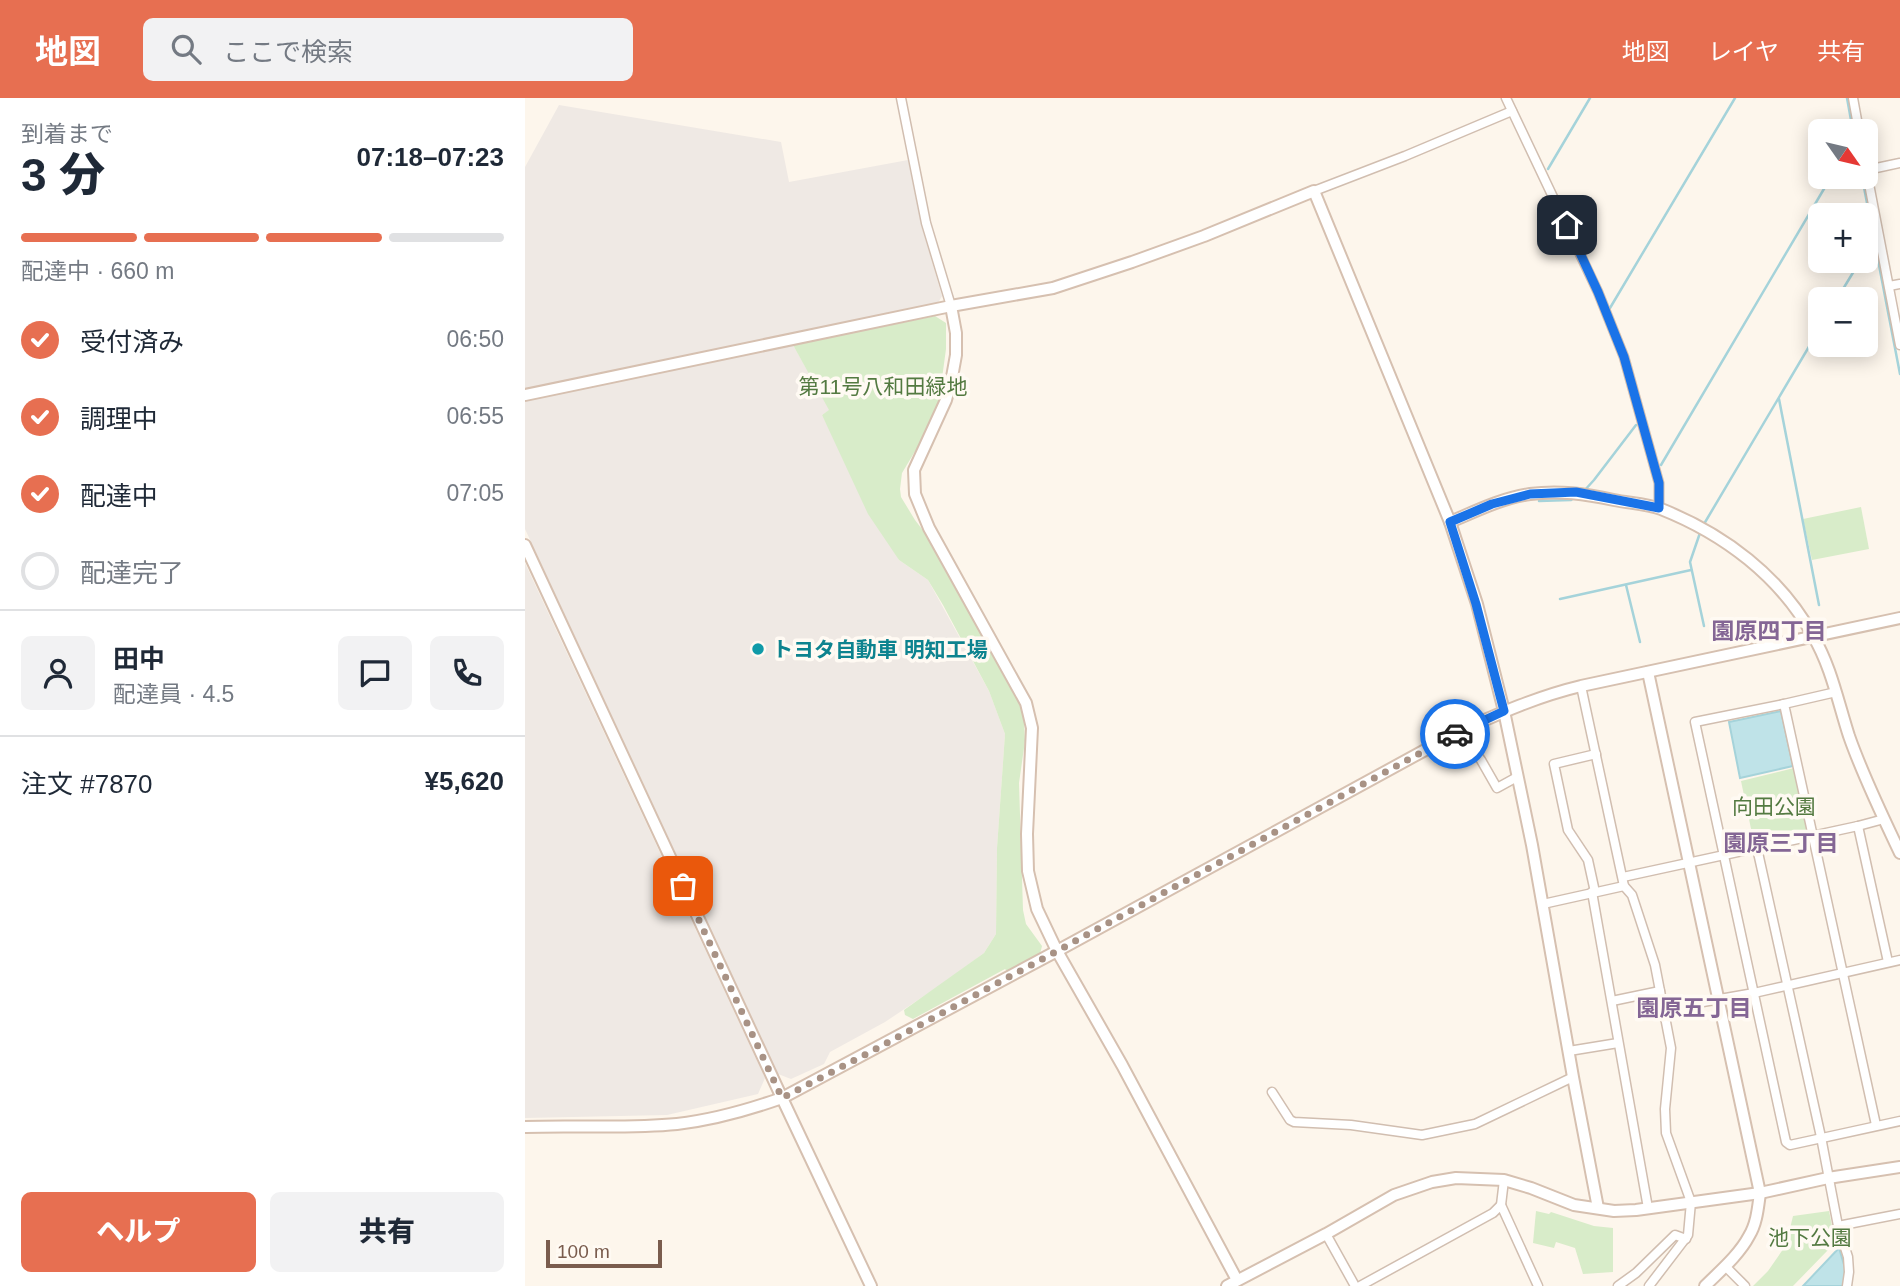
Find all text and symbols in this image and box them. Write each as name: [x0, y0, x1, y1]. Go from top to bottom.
search box: [143, 18, 633, 81]
icon: search: [167, 30, 205, 68]
text: 地図: [35, 33, 101, 70]
text: ここで検索: [223, 37, 353, 67]
text: 地図: [1622, 38, 1670, 65]
text: レイヤ: [1708, 38, 1779, 65]
text: 共有: [1817, 38, 1865, 65]
north arrow: [1808, 119, 1878, 189]
map controls: [1808, 119, 1878, 357]
text: 到着まで: [21, 121, 113, 147]
text: 07:18–07:23: [357, 142, 504, 172]
text: 3 分: [21, 149, 105, 201]
pin: [1537, 195, 1597, 255]
button: +: [1808, 203, 1878, 273]
icon: home: [1548, 206, 1586, 244]
text: 配達中 · 660 m: [21, 258, 174, 284]
button: −: [1808, 287, 1878, 357]
icon: check: [21, 321, 59, 359]
text: 06:50: [446, 326, 504, 352]
text: 受付済み: [80, 327, 184, 357]
park label: 第11号八和田緑地: [799, 375, 967, 398]
icon: check: [21, 398, 59, 436]
text: 06:55: [446, 403, 504, 429]
text: 調理中: [80, 404, 158, 434]
icon: check: [21, 475, 59, 513]
text: 07:05: [446, 480, 504, 506]
text: 配達中: [80, 481, 158, 511]
text: 配達完了: [80, 558, 184, 588]
district label: 園原四丁目: [1712, 618, 1827, 644]
button: person: [21, 636, 95, 710]
button: chat: [338, 636, 412, 710]
button: phone: [430, 636, 504, 710]
place label: トヨタ自動車 明知工場: [772, 638, 988, 661]
marker: トヨタ自動車 明知工場: [750, 641, 766, 657]
text: 田中: [113, 644, 165, 674]
text: 配達員 · 4.5: [113, 681, 234, 707]
courier: [1420, 699, 1490, 769]
icon: car: [1436, 715, 1474, 753]
text: ¥5,620: [424, 766, 504, 796]
text: 注文 #7870: [21, 769, 153, 799]
park label: 向田公園: [1732, 795, 1816, 818]
district label: 園原三丁目: [1724, 830, 1839, 856]
pin: [653, 856, 713, 916]
icon: bag: [664, 867, 702, 905]
district label: 園原五丁目: [1637, 995, 1752, 1021]
button: ヘルプ: [21, 1192, 256, 1272]
button: 共有: [270, 1192, 504, 1272]
park label: 池下公園: [1768, 1226, 1852, 1249]
scale bar: [546, 1237, 661, 1269]
text: 100 m: [557, 1241, 610, 1262]

